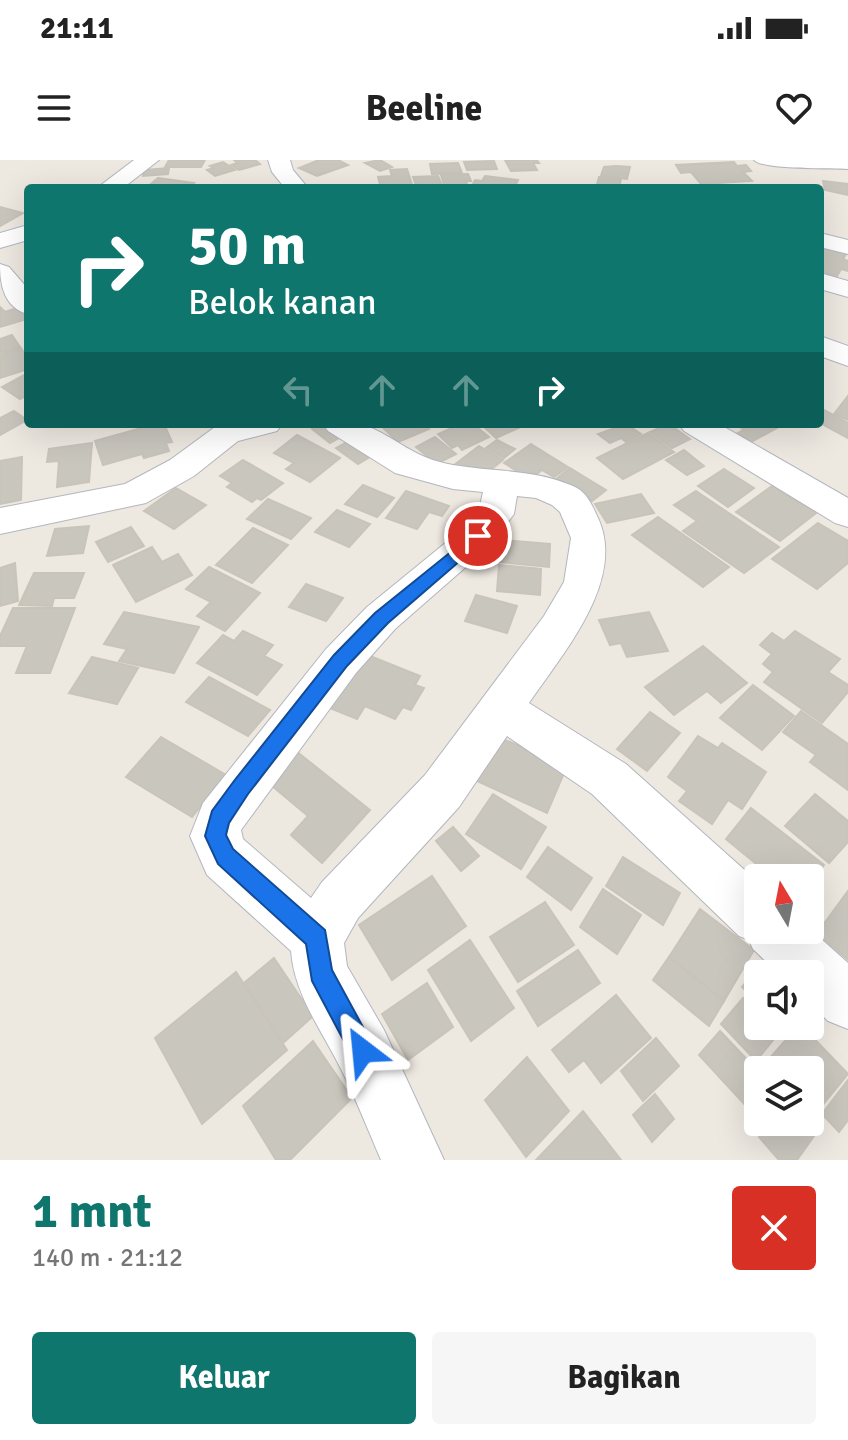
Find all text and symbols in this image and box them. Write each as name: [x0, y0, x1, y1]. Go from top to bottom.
text: 21:11: [40, 10, 114, 47]
icon: menu: [32, 86, 76, 130]
text: Beeline: [366, 86, 482, 131]
icon: heart: [772, 86, 816, 130]
text: 50 m: [188, 211, 306, 280]
icon: right: [56, 216, 160, 320]
text: Belok kanan: [188, 280, 377, 325]
icon: left: [276, 368, 320, 412]
icon: ahead: [360, 368, 404, 412]
icon: ahead: [444, 368, 488, 412]
icon: right: [528, 368, 572, 412]
pin: [444, 502, 512, 570]
icon: arrive: [456, 514, 500, 558]
north arrow: [744, 864, 824, 944]
map controls: [744, 864, 824, 1136]
button: sound: [744, 960, 824, 1040]
position arrow: [321, 1009, 405, 1093]
button: layers: [744, 1056, 824, 1136]
text: 1 mnt: [32, 1182, 152, 1241]
button: close: [732, 1186, 816, 1270]
text: 140 m · 21:12: [32, 1242, 183, 1274]
button: Keluar: [32, 1332, 416, 1424]
button: Bagikan: [432, 1332, 816, 1424]

